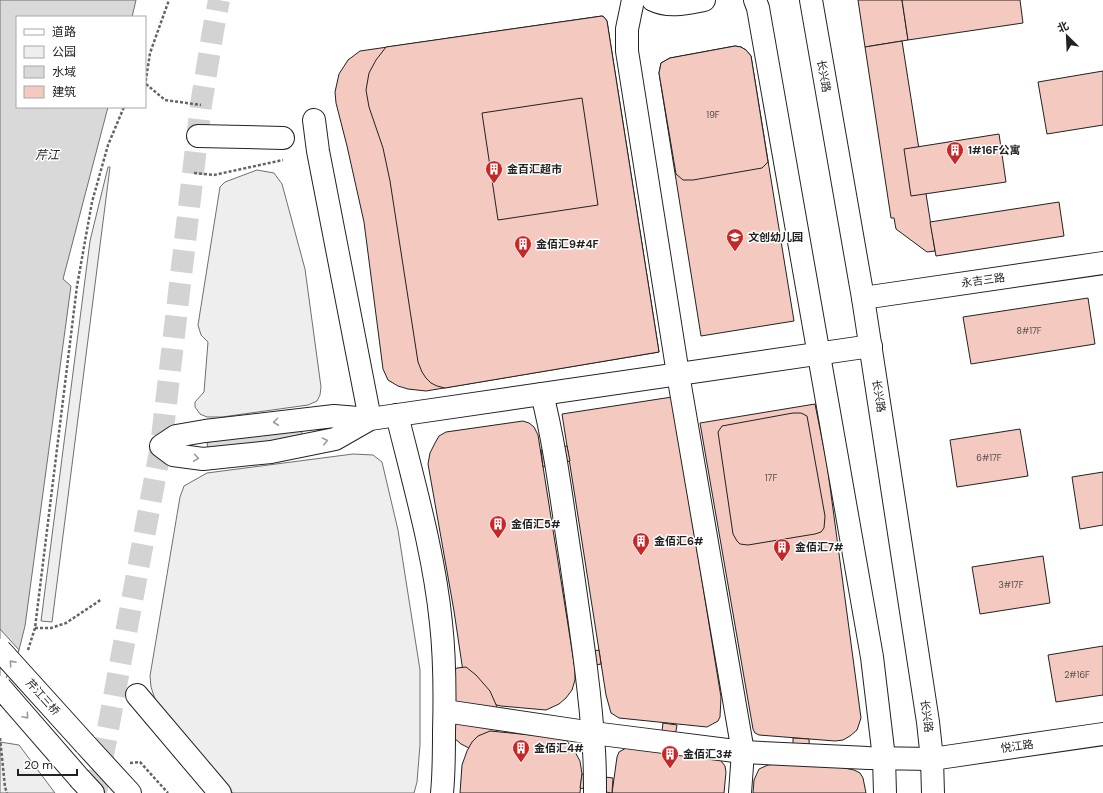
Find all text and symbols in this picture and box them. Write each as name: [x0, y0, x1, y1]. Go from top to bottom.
legend: [16, 16, 146, 108]
north arrow: [1047, 16, 1087, 56]
text: 北: [1055, 18, 1071, 35]
text: 道路: [52, 24, 76, 40]
text: 公园: [52, 44, 76, 60]
street label: 长兴路: [814, 59, 834, 93]
text: 水域: [52, 64, 76, 80]
text: 建筑: [52, 84, 76, 100]
house number: 19F: [706, 109, 720, 121]
building icon: 1#16F公寓: [945, 140, 965, 165]
place label: 1#16F公寓: [968, 143, 1021, 157]
water label: 芹江: [35, 147, 61, 163]
building icon: 金百汇超市: [484, 159, 504, 184]
place label: 金百汇超市: [507, 162, 562, 176]
school or university icon: 文创幼儿园: [725, 227, 745, 252]
place label: 文创幼儿园: [748, 230, 803, 244]
building icon: 金佰汇9#4F: [513, 234, 533, 259]
place label: 金佰汇9#4F: [536, 237, 599, 251]
street label: 永吉三路: [960, 270, 1006, 290]
house number: 8#17F: [1016, 325, 1042, 337]
street label: 长兴路: [870, 379, 888, 413]
one-way arrow: [273, 417, 279, 426]
one-way arrow: [321, 437, 328, 446]
house number: 6#17F: [976, 452, 1002, 464]
one-way arrow: [193, 454, 199, 463]
house number: 17F: [765, 472, 777, 484]
building icon: 金佰汇5#: [488, 514, 508, 539]
place label: 金佰汇5#: [511, 517, 560, 531]
building icon: 金佰汇6#: [631, 531, 651, 556]
place label: 金佰汇6#: [654, 534, 703, 548]
building icon: 金佰汇7#: [772, 537, 792, 562]
place label: 金佰汇7#: [795, 540, 843, 554]
house number: 3#17F: [999, 579, 1024, 591]
one-way arrow: [10, 660, 17, 668]
house number: 2#16F: [1064, 669, 1090, 681]
street label: 芹江三桥: [23, 676, 63, 718]
street label: 长兴路: [918, 699, 936, 733]
one-way arrow: [21, 711, 28, 718]
street label: 悦江路: [1000, 737, 1034, 755]
building icon: 金佰汇4#: [511, 738, 531, 763]
place label: 金佰汇4#: [534, 741, 584, 755]
building icon: 金佰汇3#: [660, 744, 680, 769]
place label: 金佰汇3#: [683, 747, 732, 761]
scale bar: [18, 751, 77, 777]
text: 20 m: [24, 757, 53, 773]

